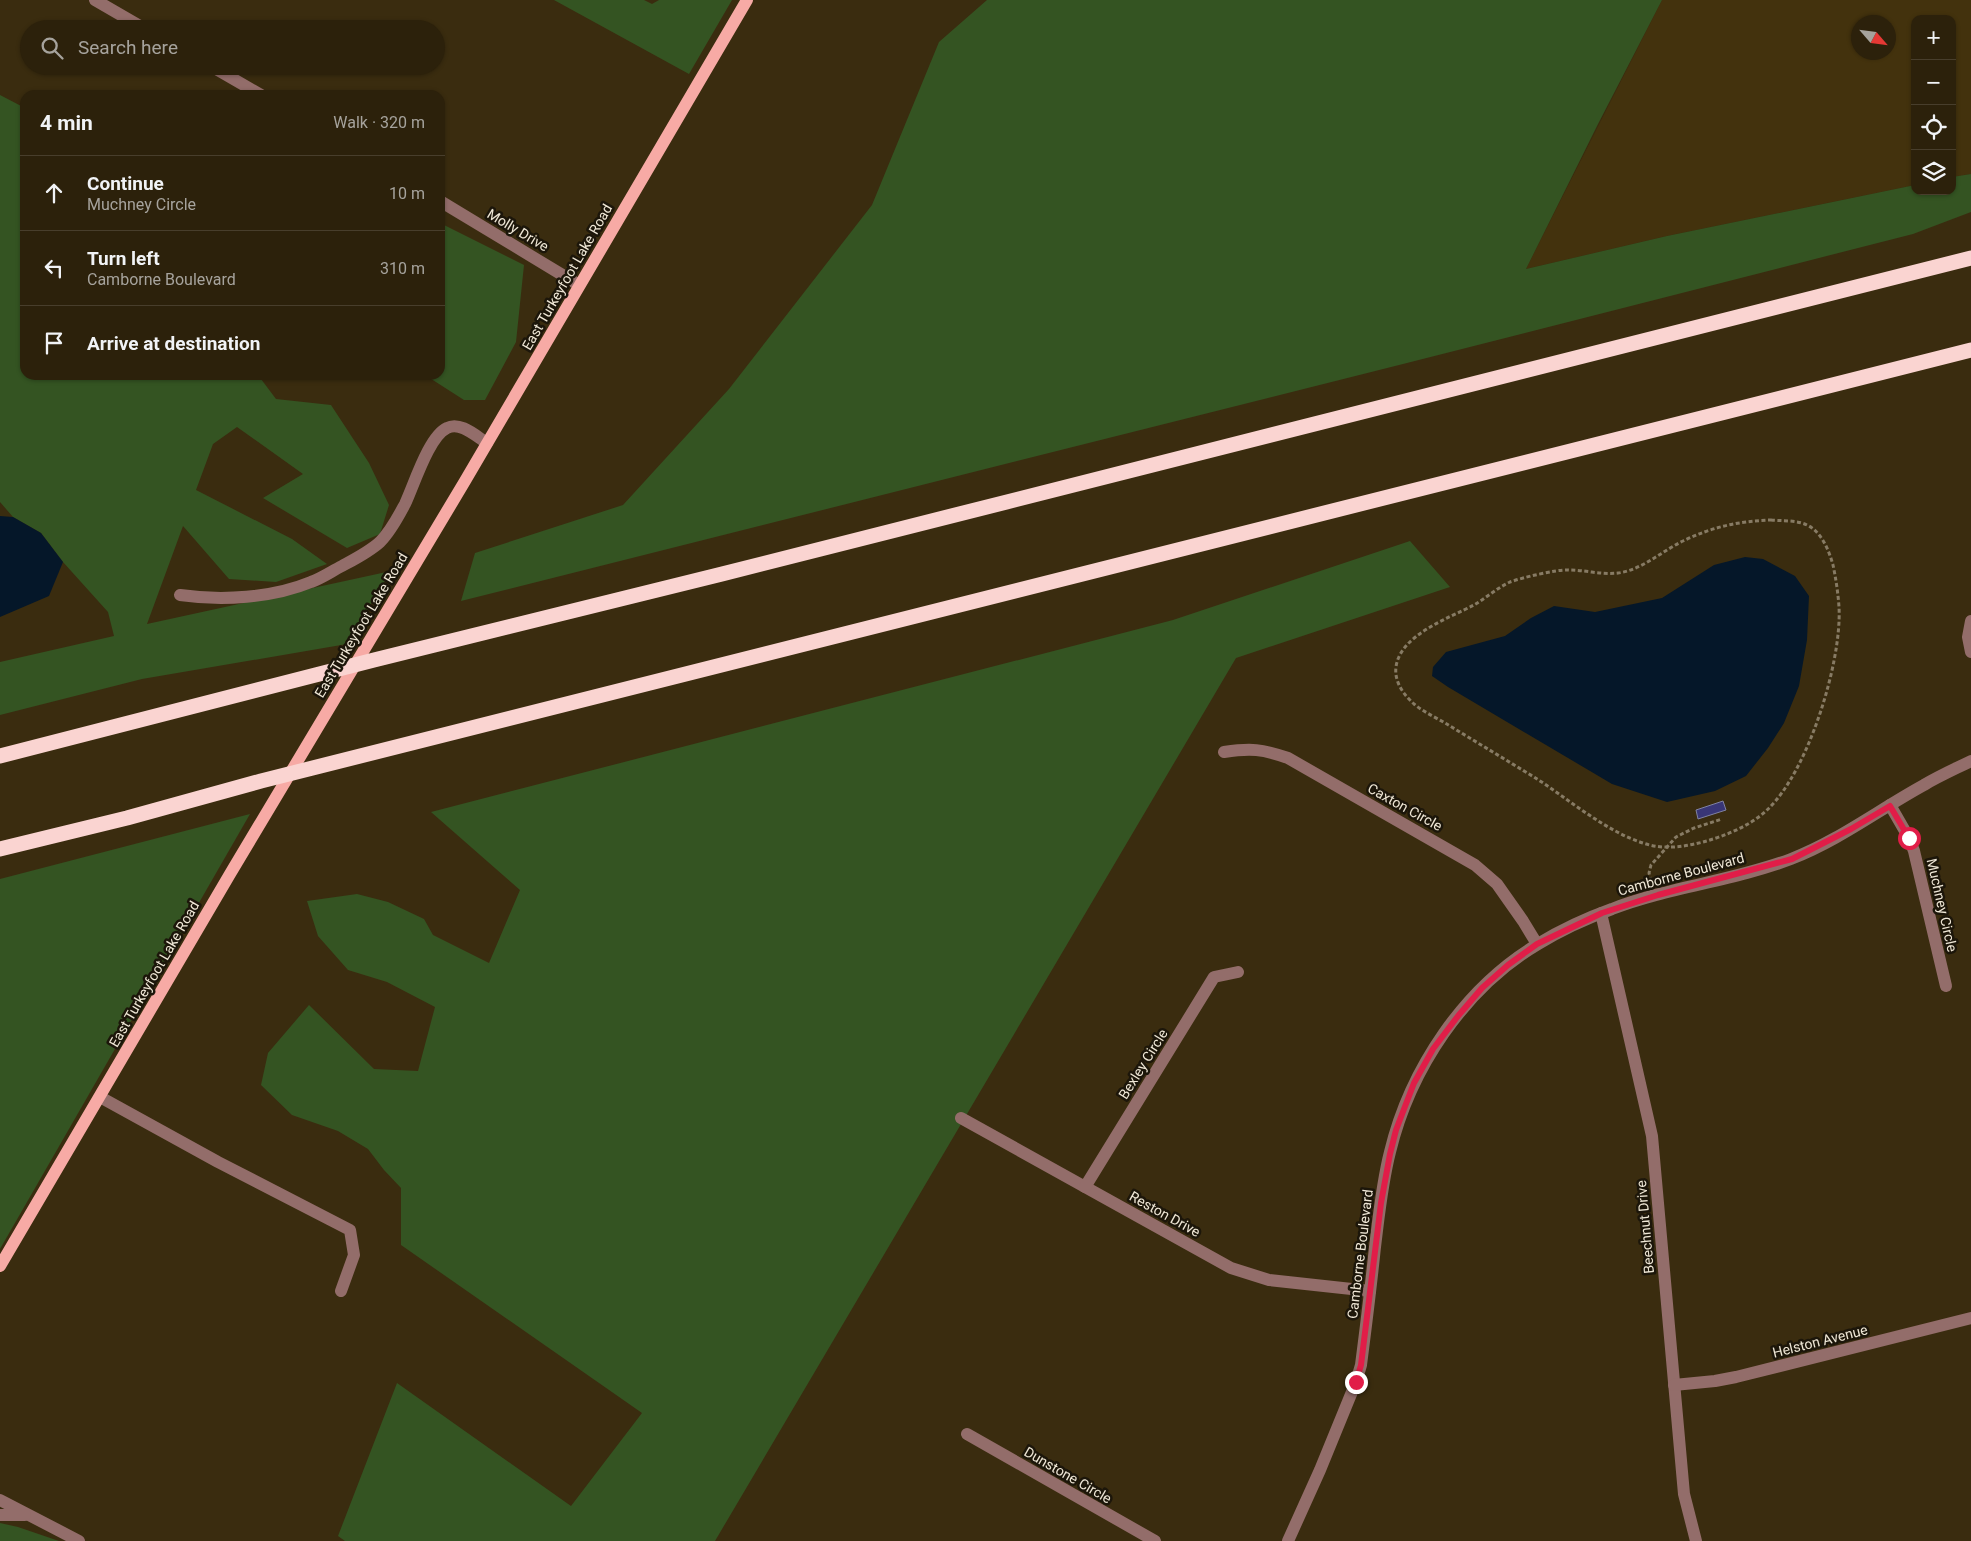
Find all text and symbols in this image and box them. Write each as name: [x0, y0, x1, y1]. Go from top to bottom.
north arrow: [1851, 15, 1896, 60]
map controls: [1911, 15, 1956, 195]
button: +: [1911, 15, 1956, 60]
search box: [20, 20, 445, 75]
icon: search: [38, 34, 66, 62]
text: Search here: [78, 36, 178, 59]
button: −: [1911, 60, 1956, 105]
button: locate: [1911, 105, 1956, 150]
text: 4 min: [40, 111, 93, 135]
text: Walk · 320 m: [333, 113, 425, 132]
button: layers: [1911, 150, 1956, 195]
text: Continue: [87, 172, 164, 195]
icon: ahead: [40, 179, 68, 207]
text: 10 m: [389, 184, 425, 203]
text: Muchney Circle: [87, 195, 196, 214]
street label: East Turkeyfoot Lake Road: [519, 201, 615, 353]
street label: Molly Drive: [484, 205, 552, 255]
text: Turn left: [87, 247, 160, 270]
icon: left: [40, 254, 68, 282]
text: 310 m: [380, 259, 425, 278]
text: Camborne Boulevard: [87, 270, 236, 289]
icon: arrive: [40, 329, 68, 357]
text: Arrive at destination: [87, 332, 260, 355]
street label: East Turkeyfoot Lake Road: [311, 550, 411, 700]
street label: Caxton Circle: [1365, 780, 1445, 834]
route start: [1898, 827, 1921, 850]
street label: Camborne Boulevard: [1616, 849, 1746, 899]
street label: Muchney Circle: [1923, 857, 1961, 953]
street label: East Turkeyfoot Lake Road: [106, 898, 202, 1050]
street label: Bexley Circle: [1115, 1026, 1171, 1102]
street label: Beechnut Drive: [1633, 1180, 1657, 1274]
street label: Reston Drive: [1127, 1188, 1203, 1240]
street label: Camborne Boulevard: [1344, 1188, 1376, 1320]
street label: Helston Avenue: [1771, 1321, 1869, 1361]
route end: [1345, 1371, 1368, 1394]
street label: Dunstone Circle: [1021, 1444, 1115, 1506]

